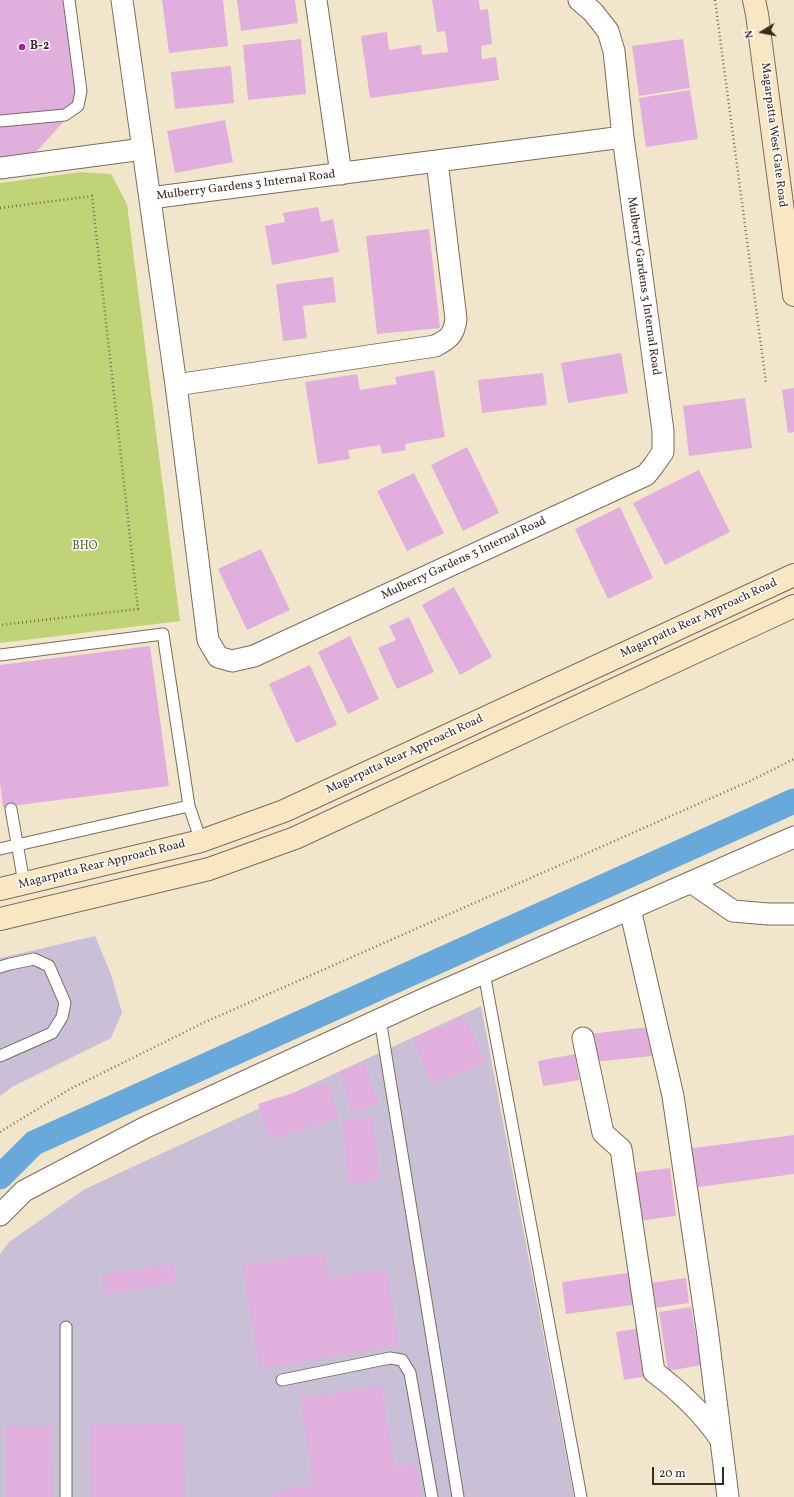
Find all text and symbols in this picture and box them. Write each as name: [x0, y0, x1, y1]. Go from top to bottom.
north arrow: [742, 12, 782, 52]
text: N: [742, 29, 758, 39]
place label: B-2: [30, 40, 49, 54]
marker: B-2: [17, 42, 27, 52]
street label: Magarpatta West Gate Road: [757, 62, 789, 208]
street label: Mulberry Gardens 3 Internal Road: [156, 168, 336, 204]
street label: Mulberry Gardens 3 Internal Road: [623, 196, 663, 376]
street label: Mulberry Gardens 3 Internal Road: [379, 514, 549, 604]
park label: BHO: [72, 540, 98, 554]
street label: Magarpatta Rear Approach Road: [618, 576, 780, 662]
street label: Magarpatta Rear Approach Road: [324, 712, 486, 798]
street label: Magarpatta Rear Approach Road: [17, 837, 187, 893]
scale bar: [654, 1459, 726, 1485]
text: 20 m: [659, 1466, 686, 1482]

